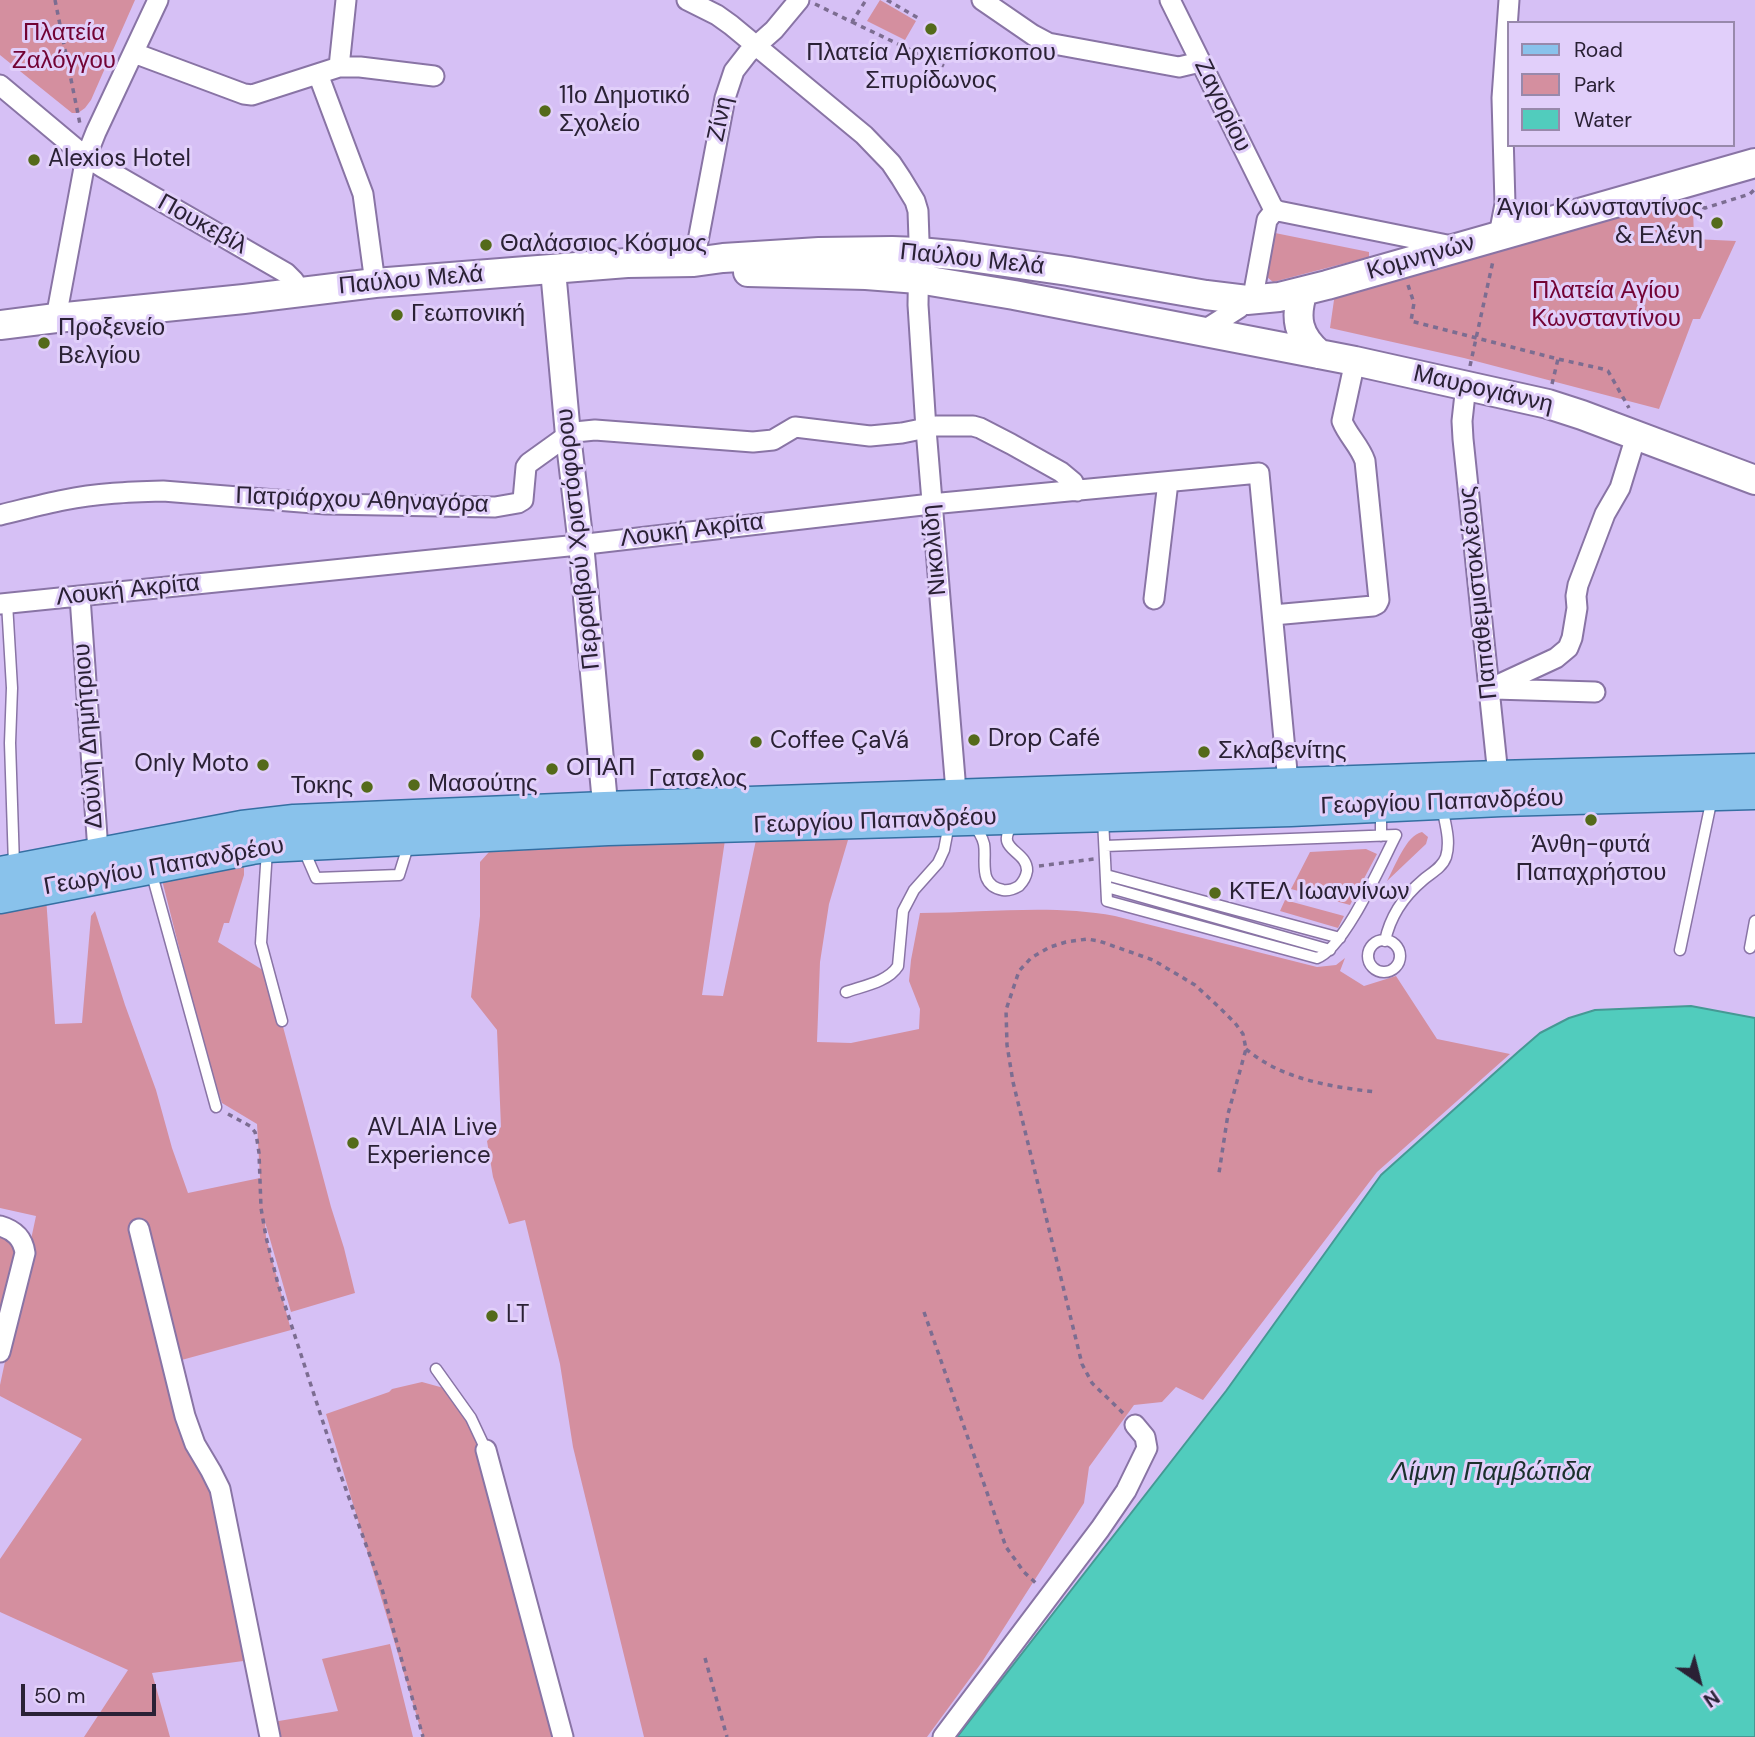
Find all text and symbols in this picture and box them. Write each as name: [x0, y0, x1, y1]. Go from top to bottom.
park label: Πλατεία Ζαλόγγου: [12, 20, 116, 76]
marker: Πλατεία Αρχιεπίσκοπου Σπυρίδωνος: [923, 21, 939, 37]
legend: [1506, 21, 1734, 147]
text: Road: [1574, 36, 1623, 64]
place label: Πλατεία Αρχιεπίσκοπου Σπυρίδωνος: [806, 40, 1056, 96]
street label: Ζαγορίου: [1187, 55, 1257, 157]
text: Park: [1574, 71, 1615, 99]
place label: 11ο Δημοτικό Σχολείο: [559, 83, 690, 139]
street label: Ζίνη: [702, 94, 740, 144]
marker: 11ο Δημοτικό Σχολείο: [537, 103, 553, 119]
text: Water: [1574, 106, 1632, 134]
place label: Alexios Hotel: [48, 146, 191, 174]
marker: Alexios Hotel: [26, 152, 42, 168]
street label: Πουκεβίλ: [152, 189, 252, 261]
place label: Άγιοι Κωνσταντίνος & Ελένη: [1497, 195, 1703, 251]
marker: Άγιοι Κωνσταντίνος & Ελένη: [1709, 215, 1725, 231]
street label: Κομνηνών: [1364, 229, 1478, 287]
place label: Θαλάσσιος Κόσμος: [500, 231, 707, 259]
marker: Θαλάσσιος Κόσμος: [478, 237, 494, 253]
street label: Παύλου Μελά: [898, 238, 1046, 282]
street label: Παύλου Μελά: [338, 260, 484, 302]
park label: Πλατεία Αγίου Κωνσταντίνου: [1531, 278, 1681, 334]
place label: Γεωπονική: [411, 301, 525, 329]
marker: Γεωπονική: [389, 307, 405, 323]
place label: Προξενείο Βελγίου: [58, 315, 165, 371]
marker: Προξενείο Βελγίου: [36, 335, 52, 351]
street label: Μαυρογιάννη: [1410, 360, 1556, 420]
street label: Περραιβού Χριστόφορου: [551, 407, 607, 671]
street label: Πατριάρχου Αθηναγόρα: [235, 482, 489, 520]
street label: Παπαθεμιστοκλέους: [1454, 485, 1504, 701]
street label: Νικολίδη: [917, 503, 953, 597]
street label: Λουκή Ακρίτα: [619, 508, 765, 554]
street label: Λουκή Ακρίτα: [55, 569, 201, 613]
street label: Δούλη Δημήτριου: [68, 642, 110, 830]
place label: Drop Café: [988, 726, 1100, 754]
place label: Coffee ÇaVá: [770, 728, 909, 756]
marker: Drop Café: [966, 732, 982, 748]
marker: Coffee ÇaVá: [748, 734, 764, 750]
place label: Σκλαβενίτης: [1218, 738, 1347, 766]
marker: Σκλαβενίτης: [1196, 744, 1212, 760]
marker: Γατσελος: [690, 747, 706, 763]
place label: Only Moto: [134, 751, 249, 779]
place label: ΟΠΑΠ: [566, 755, 635, 783]
marker: Only Moto: [255, 757, 271, 773]
marker: ΟΠΑΠ: [544, 761, 560, 777]
place label: Γατσελος: [649, 766, 747, 794]
place label: Μασούτης: [428, 771, 538, 799]
place label: Τοκης: [291, 773, 353, 801]
marker: Μασούτης: [406, 777, 422, 793]
marker: Τοκης: [359, 779, 375, 795]
street label: Γεωργίου Παπανδρέου: [1320, 784, 1564, 822]
street label: Γεωργίου Παπανδρέου: [753, 803, 997, 841]
marker: Άνθη-φυτά Παπαχρήστου: [1583, 812, 1599, 828]
street label: Γεωργίου Παπανδρέου: [42, 832, 286, 902]
place label: Άνθη-φυτά Παπαχρήστου: [1516, 832, 1666, 888]
place label: ΚΤΕΛ Ιωαννίνων: [1229, 879, 1409, 907]
marker: ΚΤΕΛ Ιωαννίνων: [1207, 885, 1223, 901]
place label: AVLAIA Live Experience: [367, 1115, 497, 1171]
marker: AVLAIA Live Experience: [345, 1135, 361, 1151]
place label: LT: [506, 1302, 529, 1330]
marker: LT: [484, 1308, 500, 1324]
water label: Λίμνη Παμβώτιδα: [1391, 1457, 1591, 1489]
north arrow: [1664, 1646, 1734, 1716]
scale bar: [24, 1670, 159, 1714]
text: 50 m: [34, 1682, 85, 1710]
text: N: [1698, 1684, 1724, 1713]

